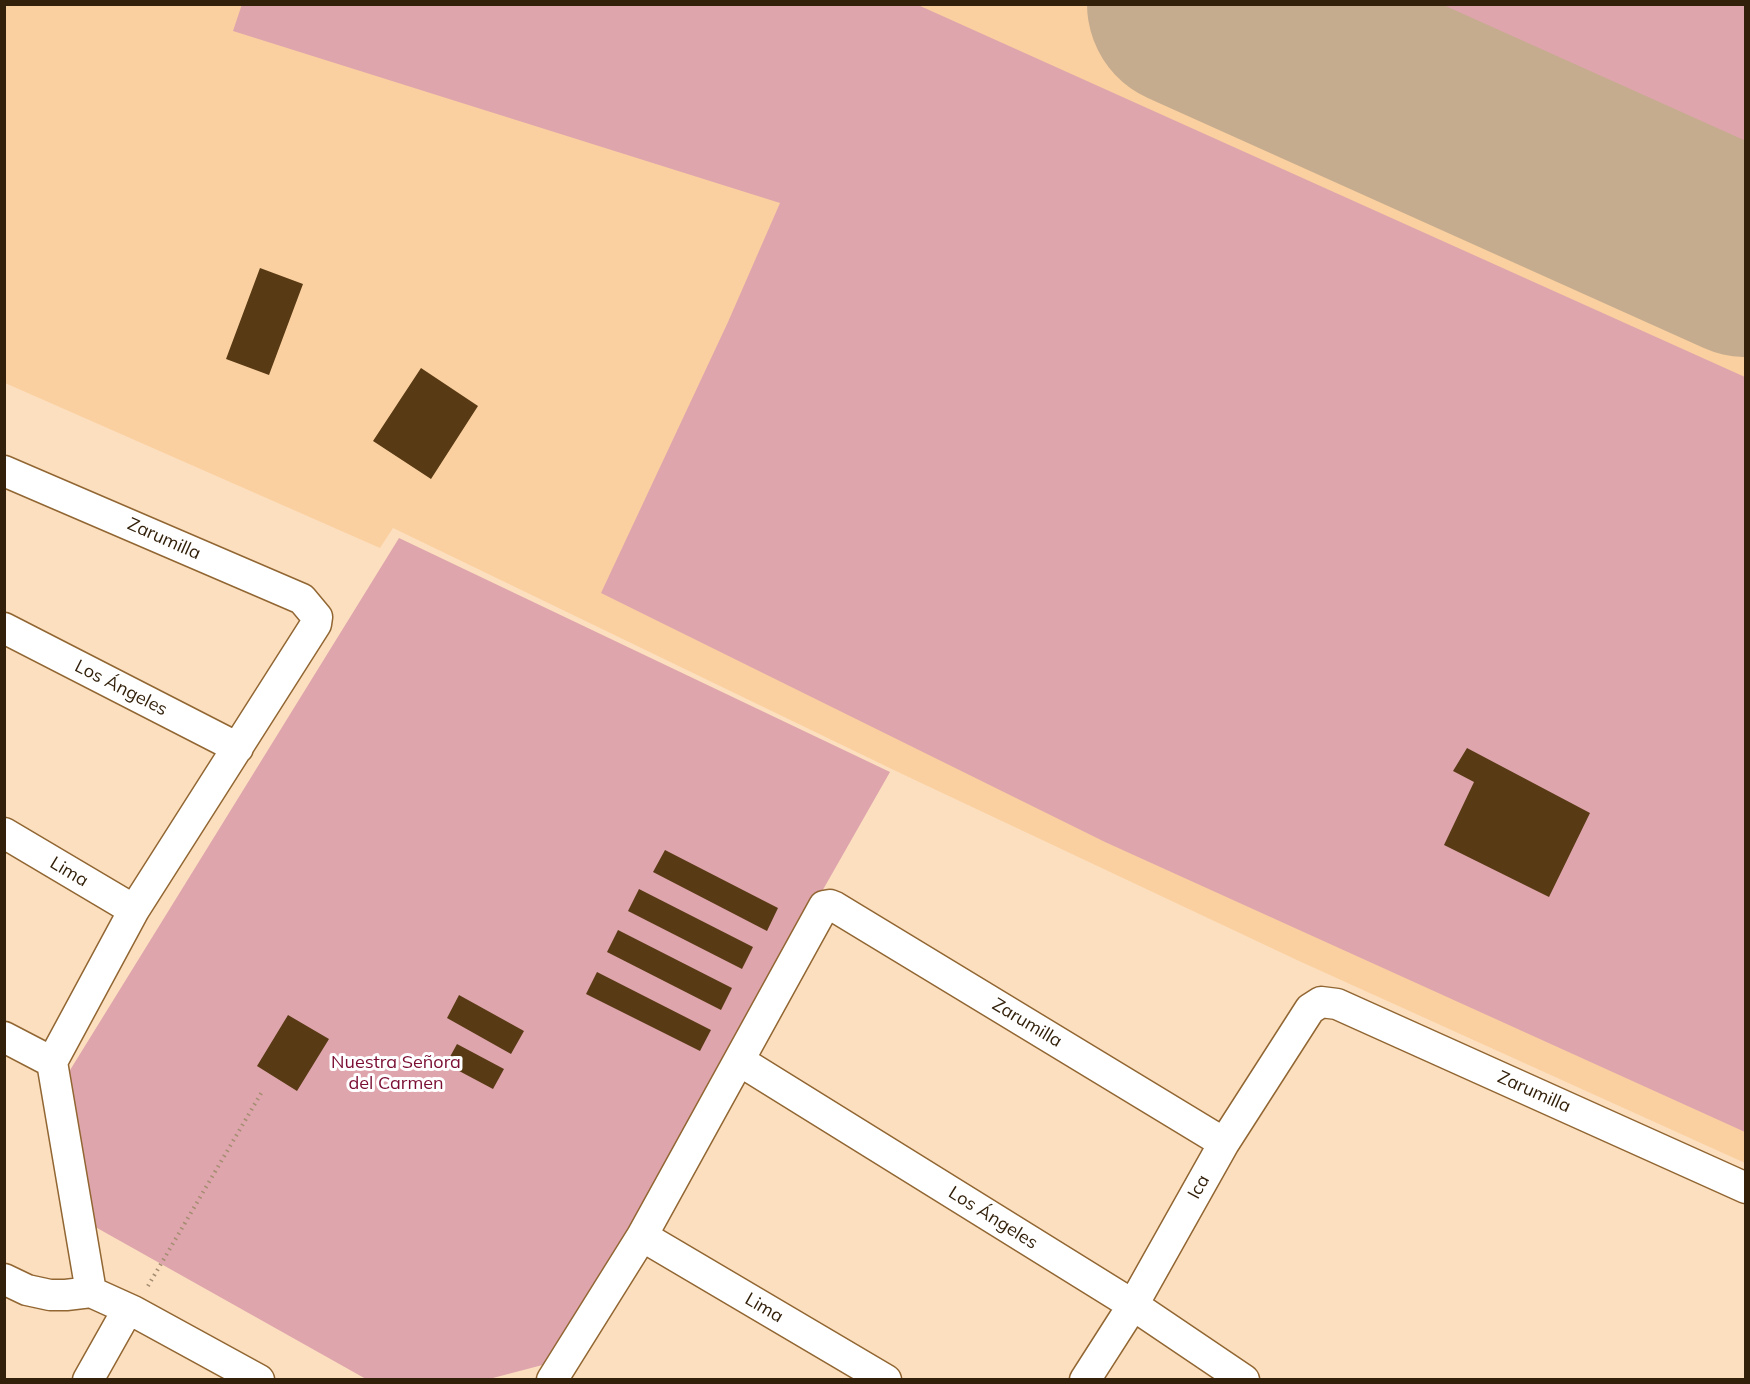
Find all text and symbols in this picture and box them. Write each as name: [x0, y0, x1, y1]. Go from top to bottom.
street label: Zarumilla: [124, 513, 204, 565]
street label: Los Ángeles: [71, 655, 171, 721]
street label: Lima: [46, 852, 92, 892]
street label: Zarumilla: [988, 994, 1066, 1052]
park label: Nuestra Señora del Carmen: [331, 1052, 461, 1094]
street label: Zarumilla: [1494, 1066, 1574, 1118]
street label: Ica: [1184, 1171, 1214, 1203]
street label: Los Ángeles: [944, 1182, 1042, 1254]
street label: Lima: [741, 1288, 787, 1328]

